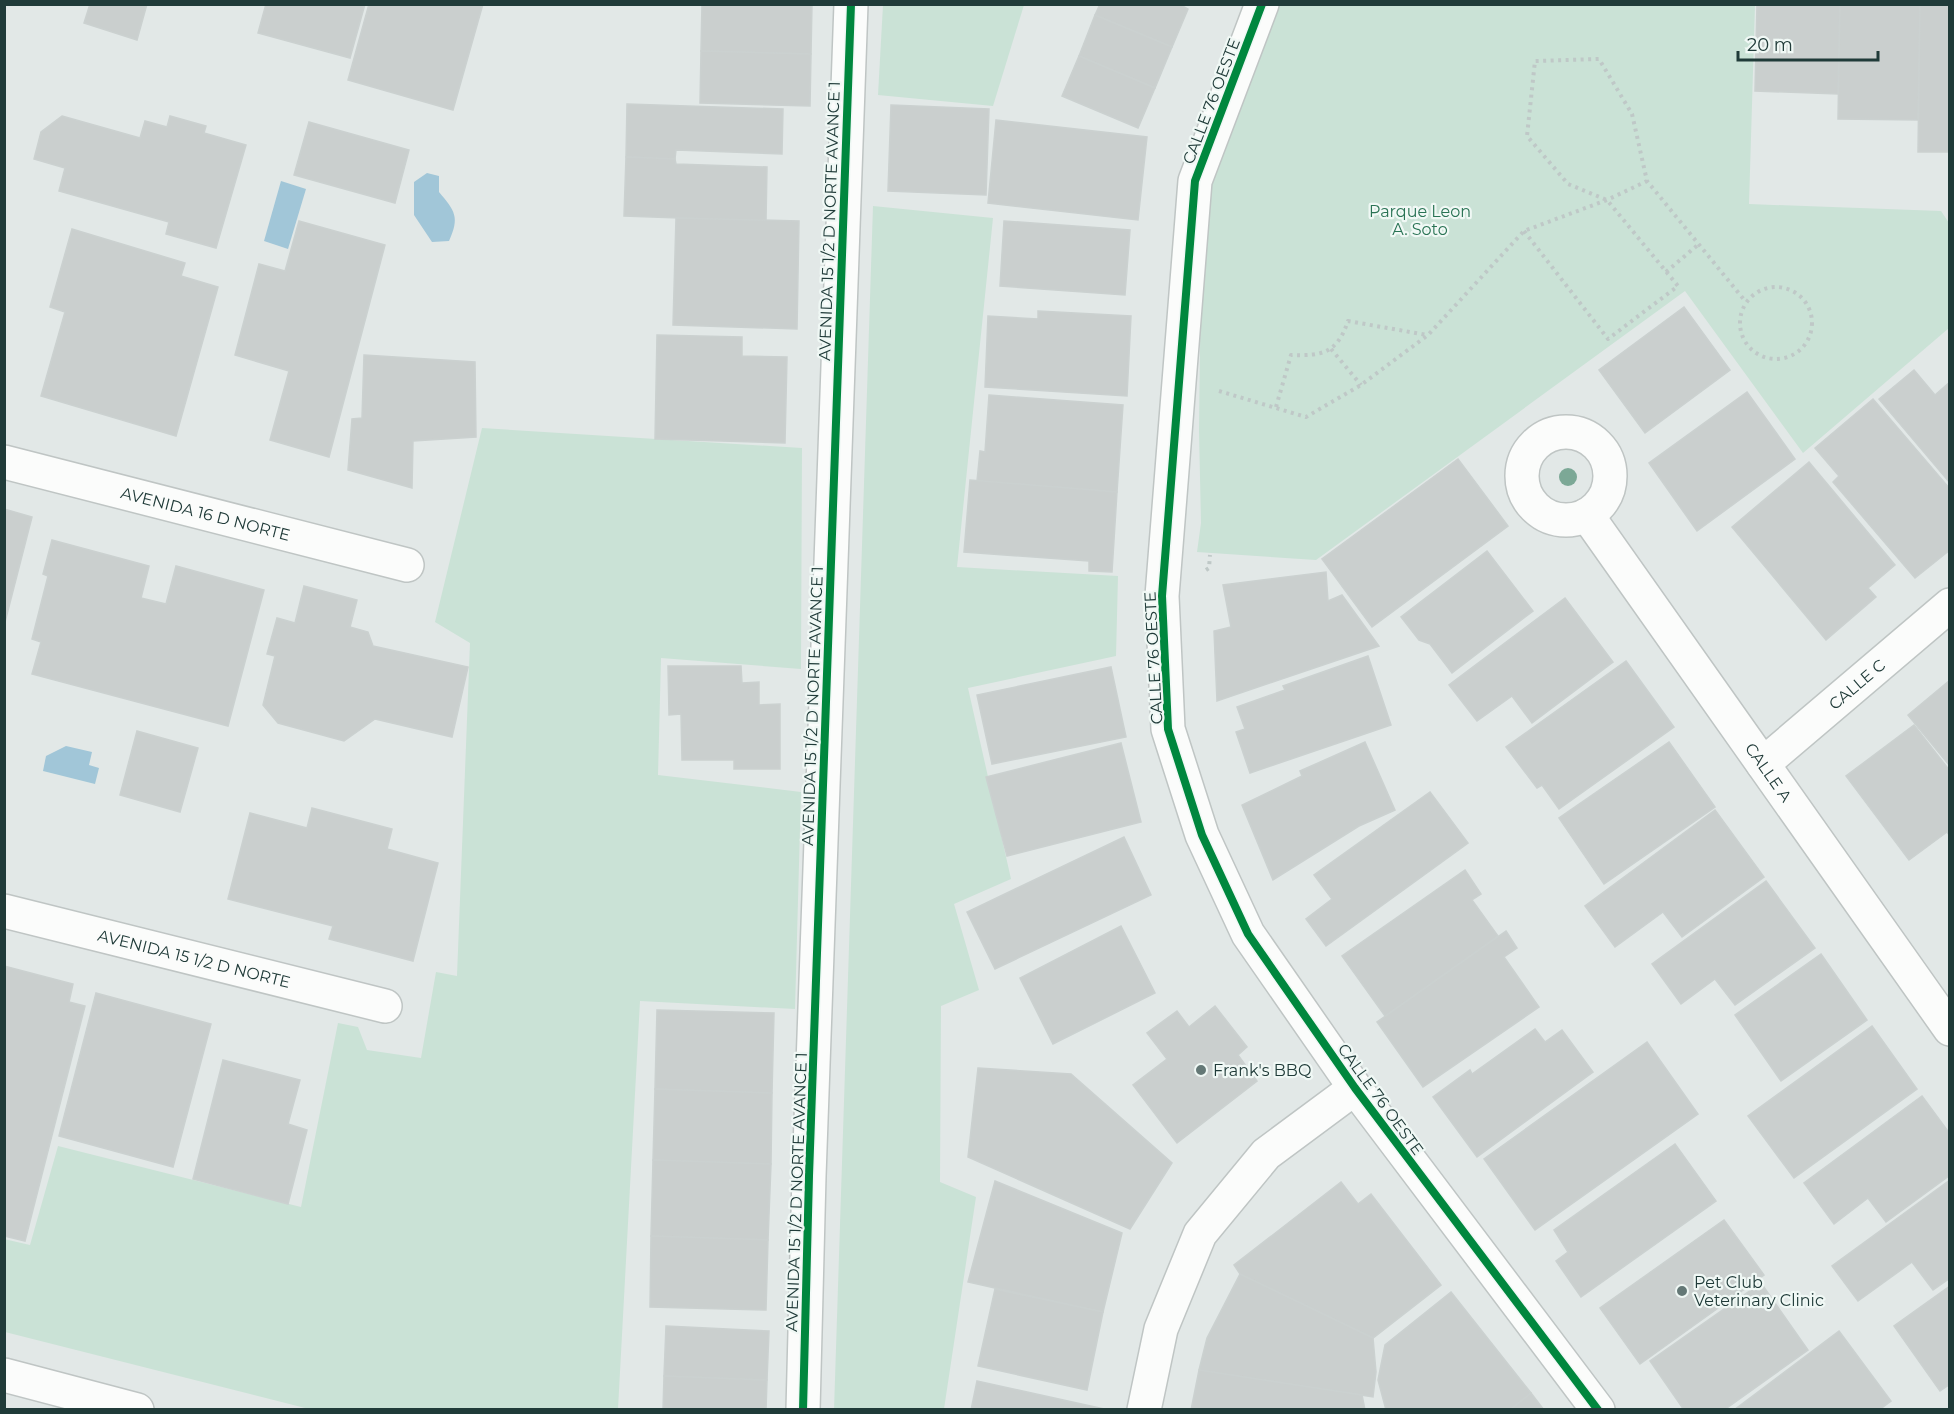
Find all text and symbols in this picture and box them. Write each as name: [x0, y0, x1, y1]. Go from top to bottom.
scale bar: [1738, 24, 1878, 62]
text: 20 m: [1747, 34, 1793, 56]
street label: CALLE 76 OESTE: [1179, 36, 1244, 167]
street label: AVENIDA 15 1/2 D NORTE AVANCE 1: [815, 81, 844, 361]
park label: Parque Leon A. Soto: [1369, 202, 1471, 239]
street label: AVENIDA 16 D NORTE: [119, 483, 292, 545]
street label: AVENIDA 15 1/2 D NORTE AVANCE 1: [798, 566, 827, 846]
street label: CALLE 76 OESTE: [1141, 591, 1166, 725]
street label: CALLE C: [1825, 656, 1889, 714]
street label: CALLE A: [1741, 739, 1796, 806]
street label: AVENIDA 15 1/2 D NORTE: [96, 926, 292, 992]
street label: CALLE 76 OESTE: [1334, 1040, 1427, 1159]
street label: AVENIDA 15 1/2 D NORTE AVANCE 1: [782, 1052, 811, 1332]
place label: Frank's BBQ: [1213, 1061, 1312, 1080]
marker: Frank's BBQ: [1194, 1063, 1208, 1077]
place label: Pet Club Veterinary Clinic: [1694, 1273, 1824, 1310]
marker: Pet Club Veterinary Clinic: [1675, 1284, 1689, 1298]

